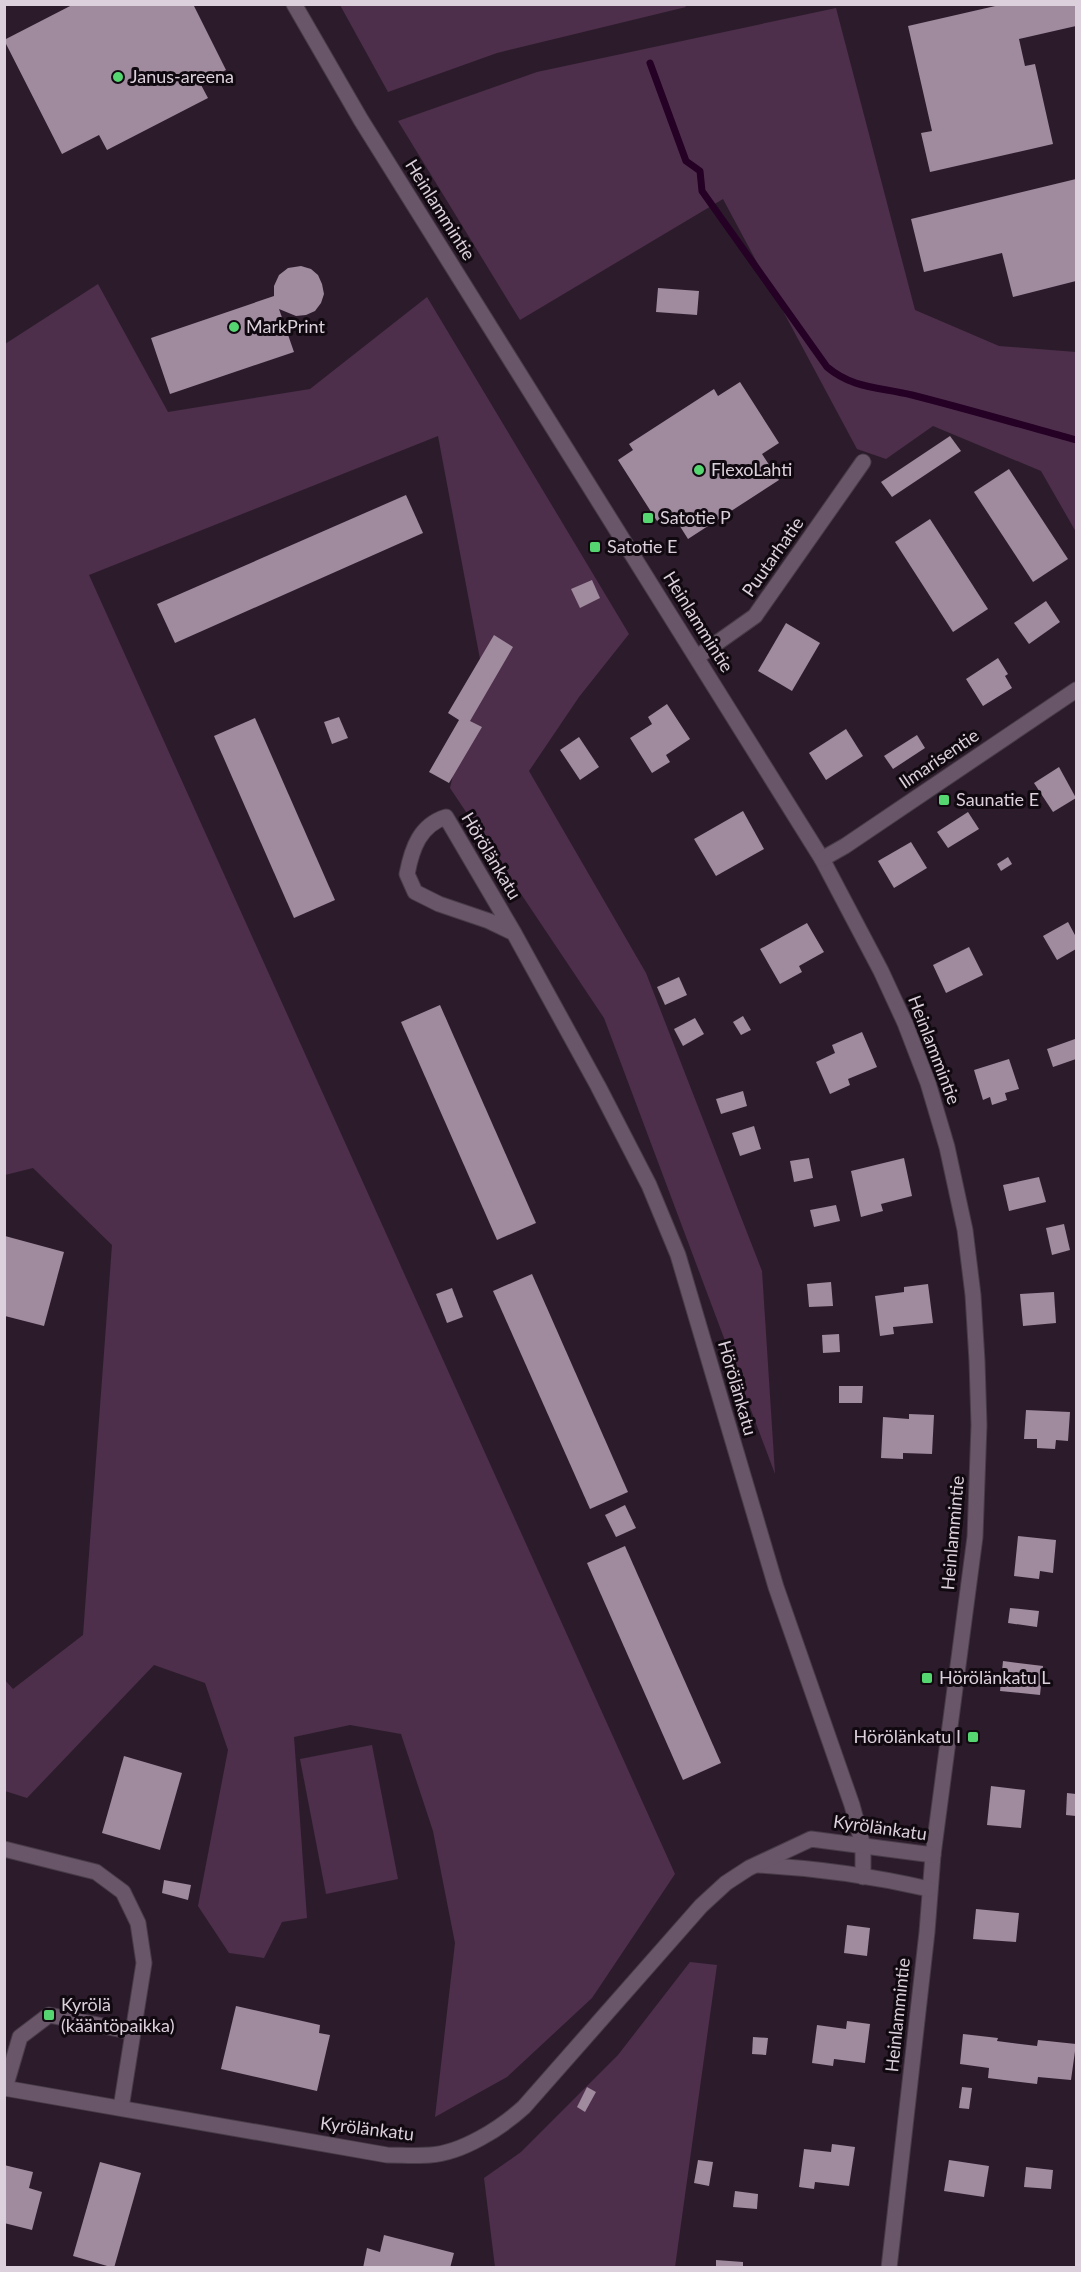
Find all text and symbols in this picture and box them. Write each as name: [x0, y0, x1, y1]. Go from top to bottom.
place label: Janus-areena: [130, 65, 234, 87]
marker: Janus-areena: [111, 70, 125, 84]
street label: Heinlammintie: [401, 155, 481, 264]
place label: MarkPrint: [246, 315, 326, 337]
marker: MarkPrint: [227, 320, 241, 334]
place label: FlexoLahti: [711, 458, 792, 480]
marker: FlexoLahti: [692, 463, 706, 477]
place label: Satotie P: [660, 506, 731, 528]
marker: Satotie P: [641, 511, 655, 525]
street label: Puutarhatie: [737, 512, 808, 601]
place label: Satotie E: [607, 535, 678, 557]
marker: Satotie E: [588, 540, 602, 554]
street label: Heinlammintie: [659, 567, 739, 676]
street label: Ilmarisentie: [894, 723, 983, 793]
place label: Saunatie E: [956, 788, 1039, 810]
marker: Saunatie E: [937, 793, 951, 807]
street label: Hörölänkatu: [457, 808, 526, 903]
street label: Heinlammintie: [904, 992, 966, 1107]
street label: Hörölänkatu: [714, 1338, 762, 1438]
street label: Heinlammintie: [936, 1475, 968, 1591]
place label: Hörölänkatu L: [939, 1666, 1051, 1688]
marker: Hörölänkatu L: [920, 1671, 934, 1685]
place label: Hörölänkatu I: [854, 1725, 961, 1747]
marker: Hörölänkatu I: [966, 1730, 980, 1744]
street label: Kyrölänkatu: [832, 1810, 928, 1844]
street label: Heinlammintie: [880, 1957, 914, 2073]
place label: Kyrölä (kääntöpaikka): [61, 1993, 174, 2036]
marker: Kyrölä (kääntöpaikka): [42, 2008, 56, 2022]
street label: Kyrölänkatu: [319, 2111, 415, 2145]

